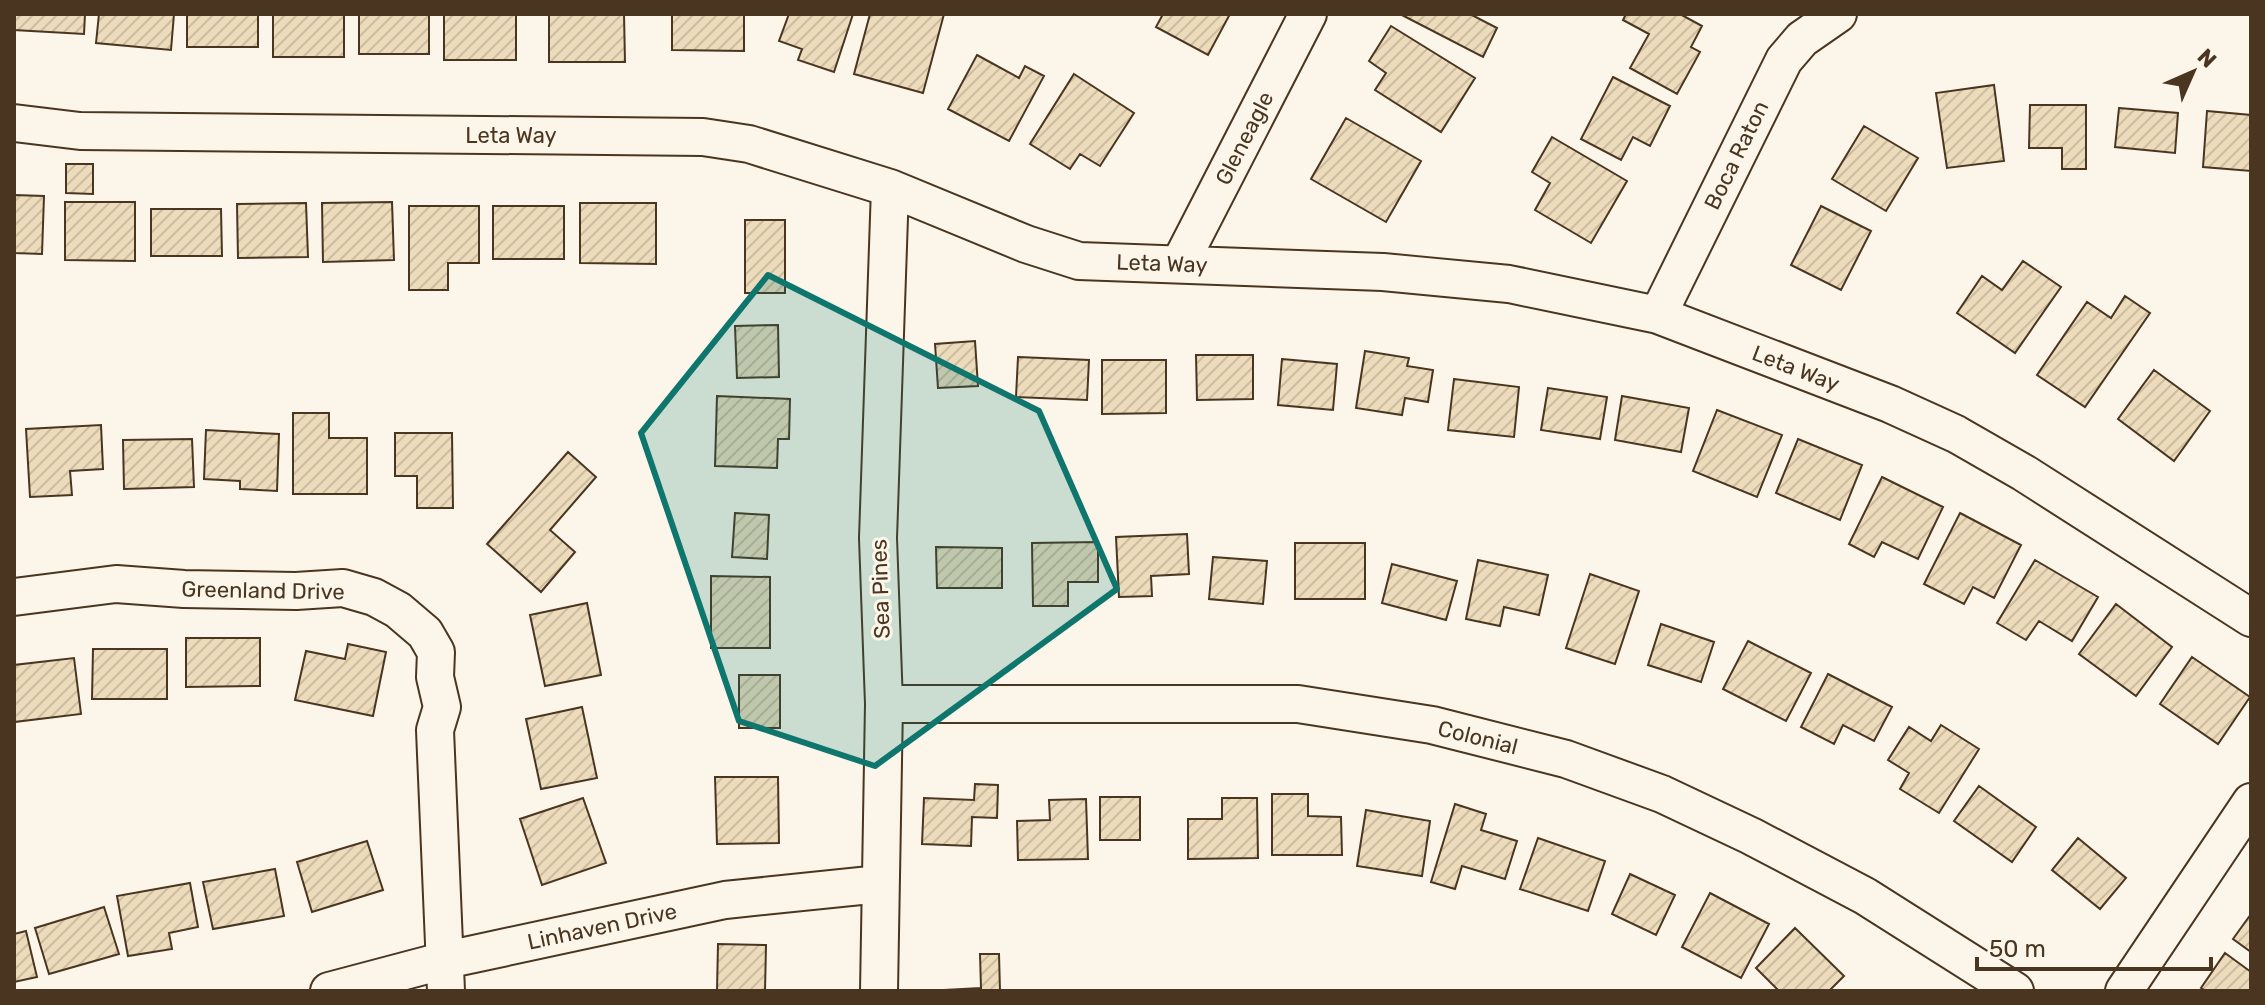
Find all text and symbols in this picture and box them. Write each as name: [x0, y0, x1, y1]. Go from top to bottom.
north arrow: [2153, 32, 2233, 112]
text: N: [2192, 43, 2222, 73]
street label: Gleneagle: [1209, 87, 1279, 189]
street label: Boca Raton: [1698, 96, 1774, 214]
street label: Leta Way: [465, 122, 557, 149]
street label: Leta Way: [1116, 248, 1208, 279]
street label: Leta Way: [1748, 339, 1843, 397]
street label: Sea Pines: [865, 539, 896, 639]
street label: Greenland Drive: [181, 576, 345, 605]
street label: Colonial: [1435, 715, 1521, 760]
street label: Linhaven Drive: [525, 897, 679, 956]
scale bar: [1977, 921, 2211, 971]
text: 50 m: [1989, 935, 2046, 963]

